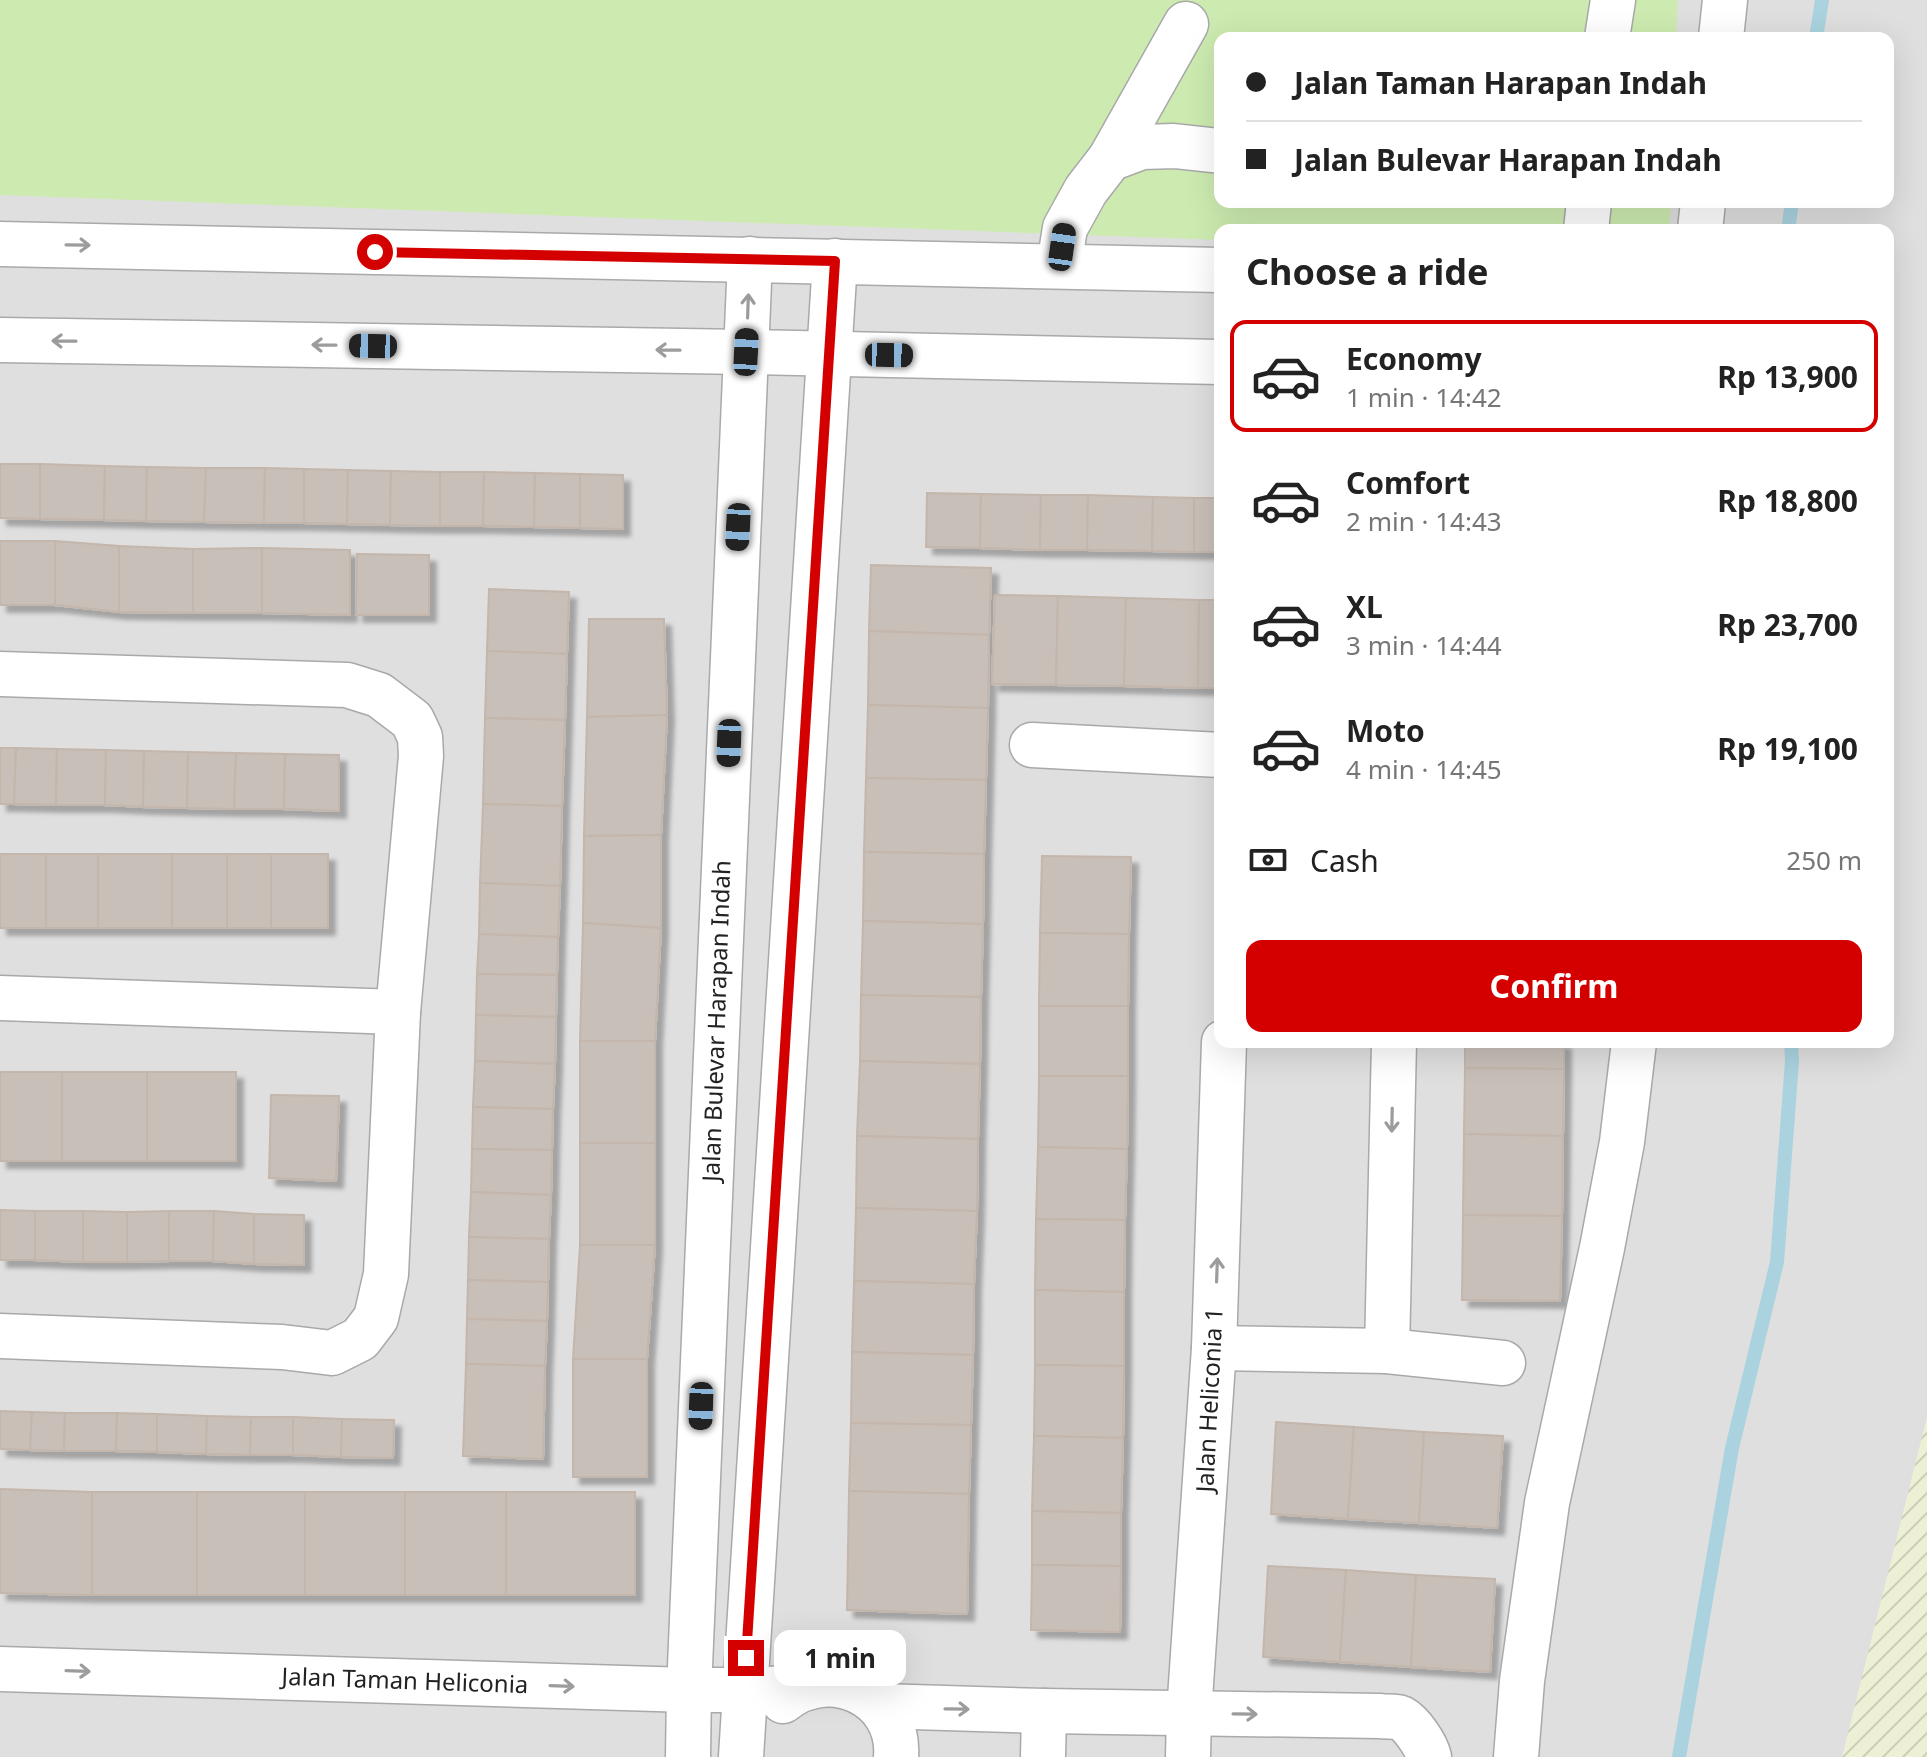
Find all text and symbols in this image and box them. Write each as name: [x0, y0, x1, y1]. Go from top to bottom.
text: Jalan Taman Harapan Indah: [1294, 62, 1707, 103]
text: Jalan Bulevar Harapan Indah: [1294, 139, 1722, 180]
car: [1047, 222, 1077, 272]
route start: [357, 234, 393, 270]
one-way arrow: [64, 238, 91, 253]
text: Choose a ride: [1246, 247, 1488, 296]
one-way arrow: [740, 293, 755, 320]
car: [733, 327, 759, 377]
one-way arrow: [51, 333, 78, 349]
car: [349, 334, 397, 358]
one-way arrow: [311, 337, 338, 353]
text: Economy: [1346, 338, 1482, 379]
icon: car: [1250, 340, 1322, 412]
one-way arrow: [655, 343, 682, 358]
car: [865, 343, 913, 367]
text: Rp 13,900: [1717, 356, 1858, 397]
text: 1 min · 14:42: [1346, 379, 1502, 415]
text: Comfort: [1346, 462, 1470, 503]
icon: car: [1250, 464, 1322, 536]
text: Rp 18,800: [1717, 480, 1858, 521]
car: [725, 502, 751, 552]
text: 2 min · 14:43: [1346, 503, 1502, 539]
text: XL: [1346, 586, 1383, 627]
icon: car: [1250, 588, 1322, 660]
text: Rp 23,700: [1717, 604, 1858, 645]
text: 3 min · 14:44: [1346, 627, 1502, 663]
text: Moto: [1346, 710, 1425, 751]
icon: car: [1250, 712, 1322, 784]
car: [716, 719, 742, 767]
text: Rp 19,100: [1717, 728, 1858, 769]
text: 4 min · 14:45: [1346, 751, 1502, 787]
icon: cash: [1246, 838, 1290, 882]
text: Cash: [1310, 840, 1379, 881]
text: 250 m: [1786, 842, 1862, 878]
street label: Jalan Bulevar Harapan Indah: [693, 860, 738, 1184]
button: Confirm: [1246, 940, 1862, 1032]
one-way arrow: [1385, 1106, 1400, 1133]
one-way arrow: [1209, 1257, 1224, 1284]
street label: Jalan Heliconia 1: [1187, 1307, 1230, 1495]
car: [688, 1382, 714, 1430]
callout: 1 min: [774, 1630, 906, 1686]
route end: [728, 1640, 764, 1676]
text: 1 min: [804, 1640, 876, 1676]
street label: Jalan Taman Heliconia: [279, 1659, 529, 1700]
one-way arrow: [64, 1663, 91, 1679]
one-way arrow: [548, 1678, 575, 1694]
one-way arrow: [943, 1702, 970, 1717]
one-way arrow: [1231, 1706, 1258, 1722]

